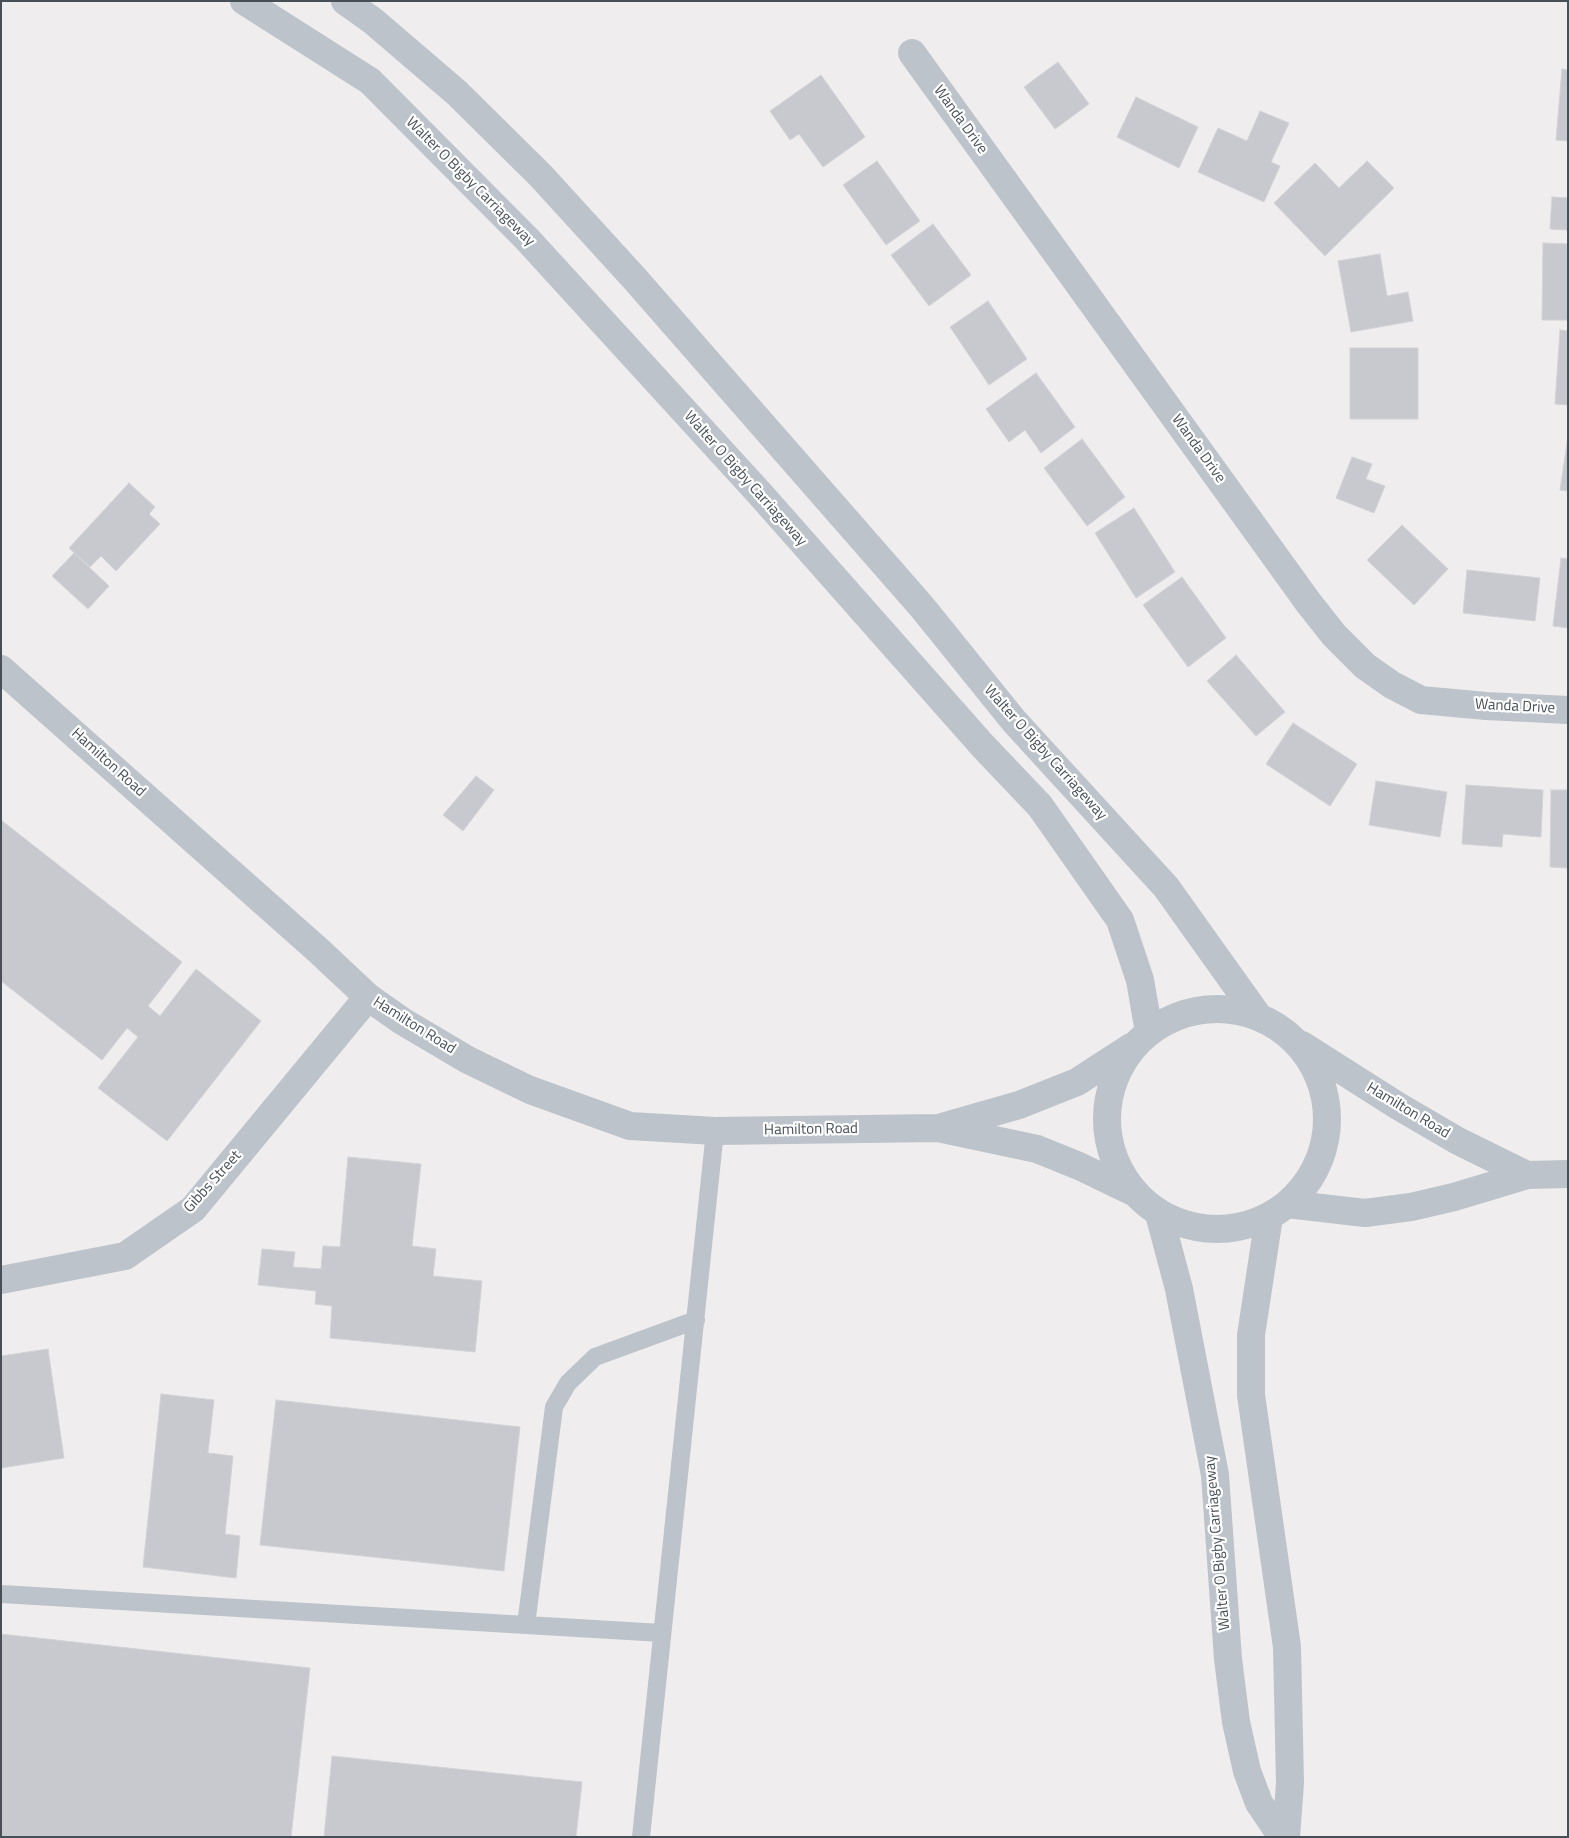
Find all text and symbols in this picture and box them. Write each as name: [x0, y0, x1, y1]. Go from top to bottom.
street label: Wanda Drive: [929, 82, 991, 158]
street label: Walter O Bigby Carriageway: [402, 114, 538, 250]
street label: Walter O Bigby Carriageway: [680, 408, 810, 550]
street label: Wanda Drive: [1167, 411, 1229, 487]
street label: Walter O Bigby Carriageway: [980, 682, 1110, 824]
street label: Wanda Drive: [1474, 696, 1556, 718]
street label: Hamilton Road: [67, 725, 149, 801]
street label: Hamilton Road: [369, 993, 459, 1059]
street label: Hamilton Road: [1363, 1079, 1453, 1143]
street label: Hamilton Road: [764, 1120, 858, 1140]
street label: Gibbs Street: [180, 1147, 246, 1217]
street label: Walter O Bigby Carriageway: [1201, 1455, 1235, 1631]

